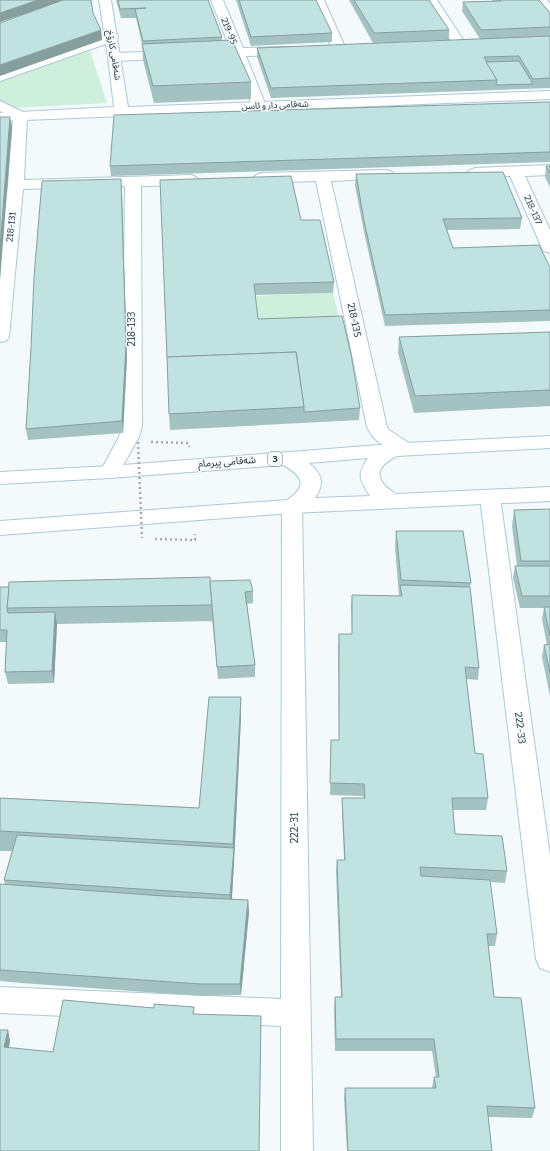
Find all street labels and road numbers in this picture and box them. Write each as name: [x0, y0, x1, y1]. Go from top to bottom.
street label: 219-95: [219, 16, 239, 46]
street label: شەقامی کارۆخ: [103, 29, 123, 81]
street label: شەقامی دار و ئاسن: [241, 99, 309, 112]
street label: 218-137: [522, 194, 544, 227]
street label: 218-131: [4, 211, 18, 243]
street label: 218-135: [345, 302, 363, 338]
street label: 218-133: [126, 311, 138, 346]
road number: 3: [268, 452, 282, 466]
street label: شەقامی پیرمام: [198, 454, 257, 472]
street label: 222-33: [512, 711, 528, 745]
street label: 222-31: [289, 813, 301, 843]

